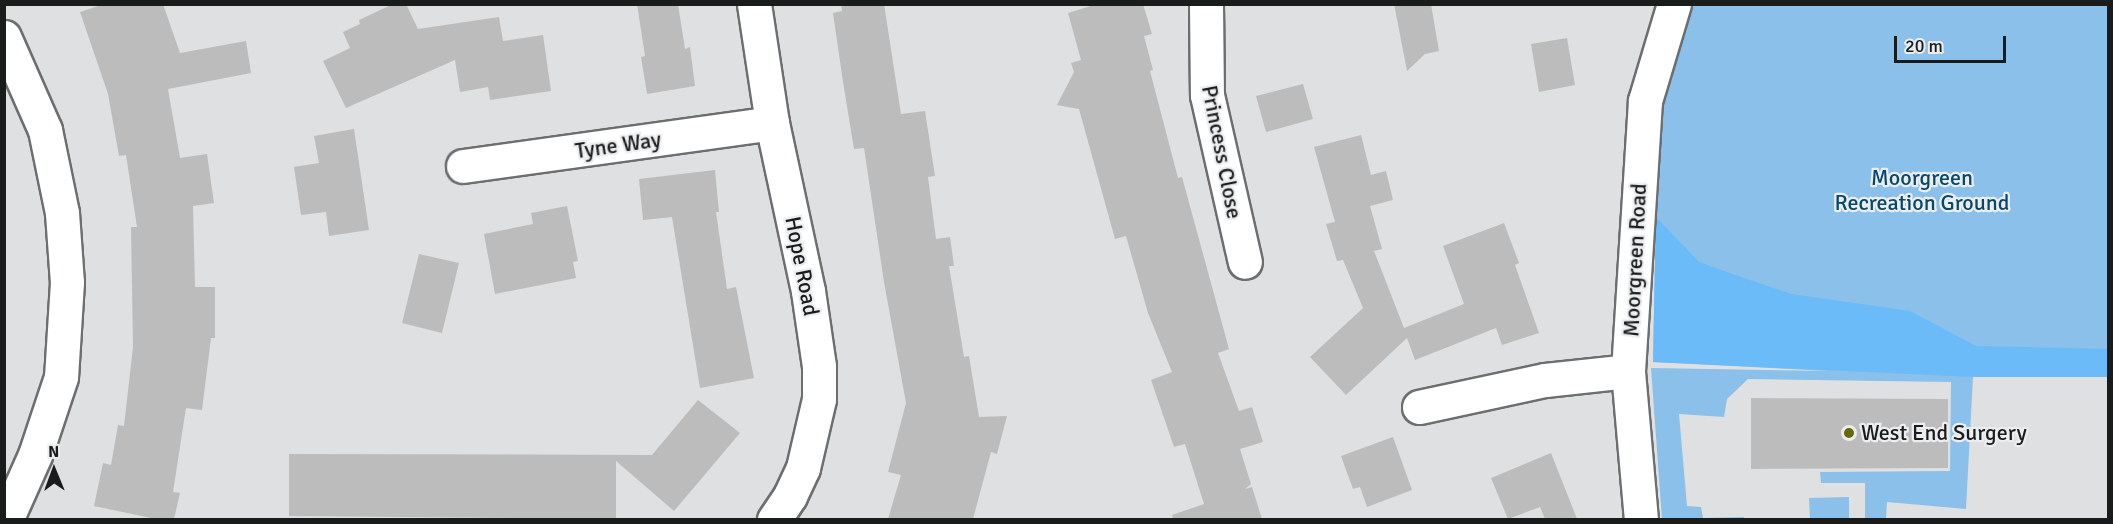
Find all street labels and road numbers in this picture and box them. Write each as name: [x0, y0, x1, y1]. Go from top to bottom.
street label: Princess Close: [1196, 83, 1248, 221]
street label: Tyne Way: [573, 126, 663, 164]
street label: Moorgreen Road: [1618, 183, 1652, 337]
street label: Hope Road: [779, 214, 825, 318]

